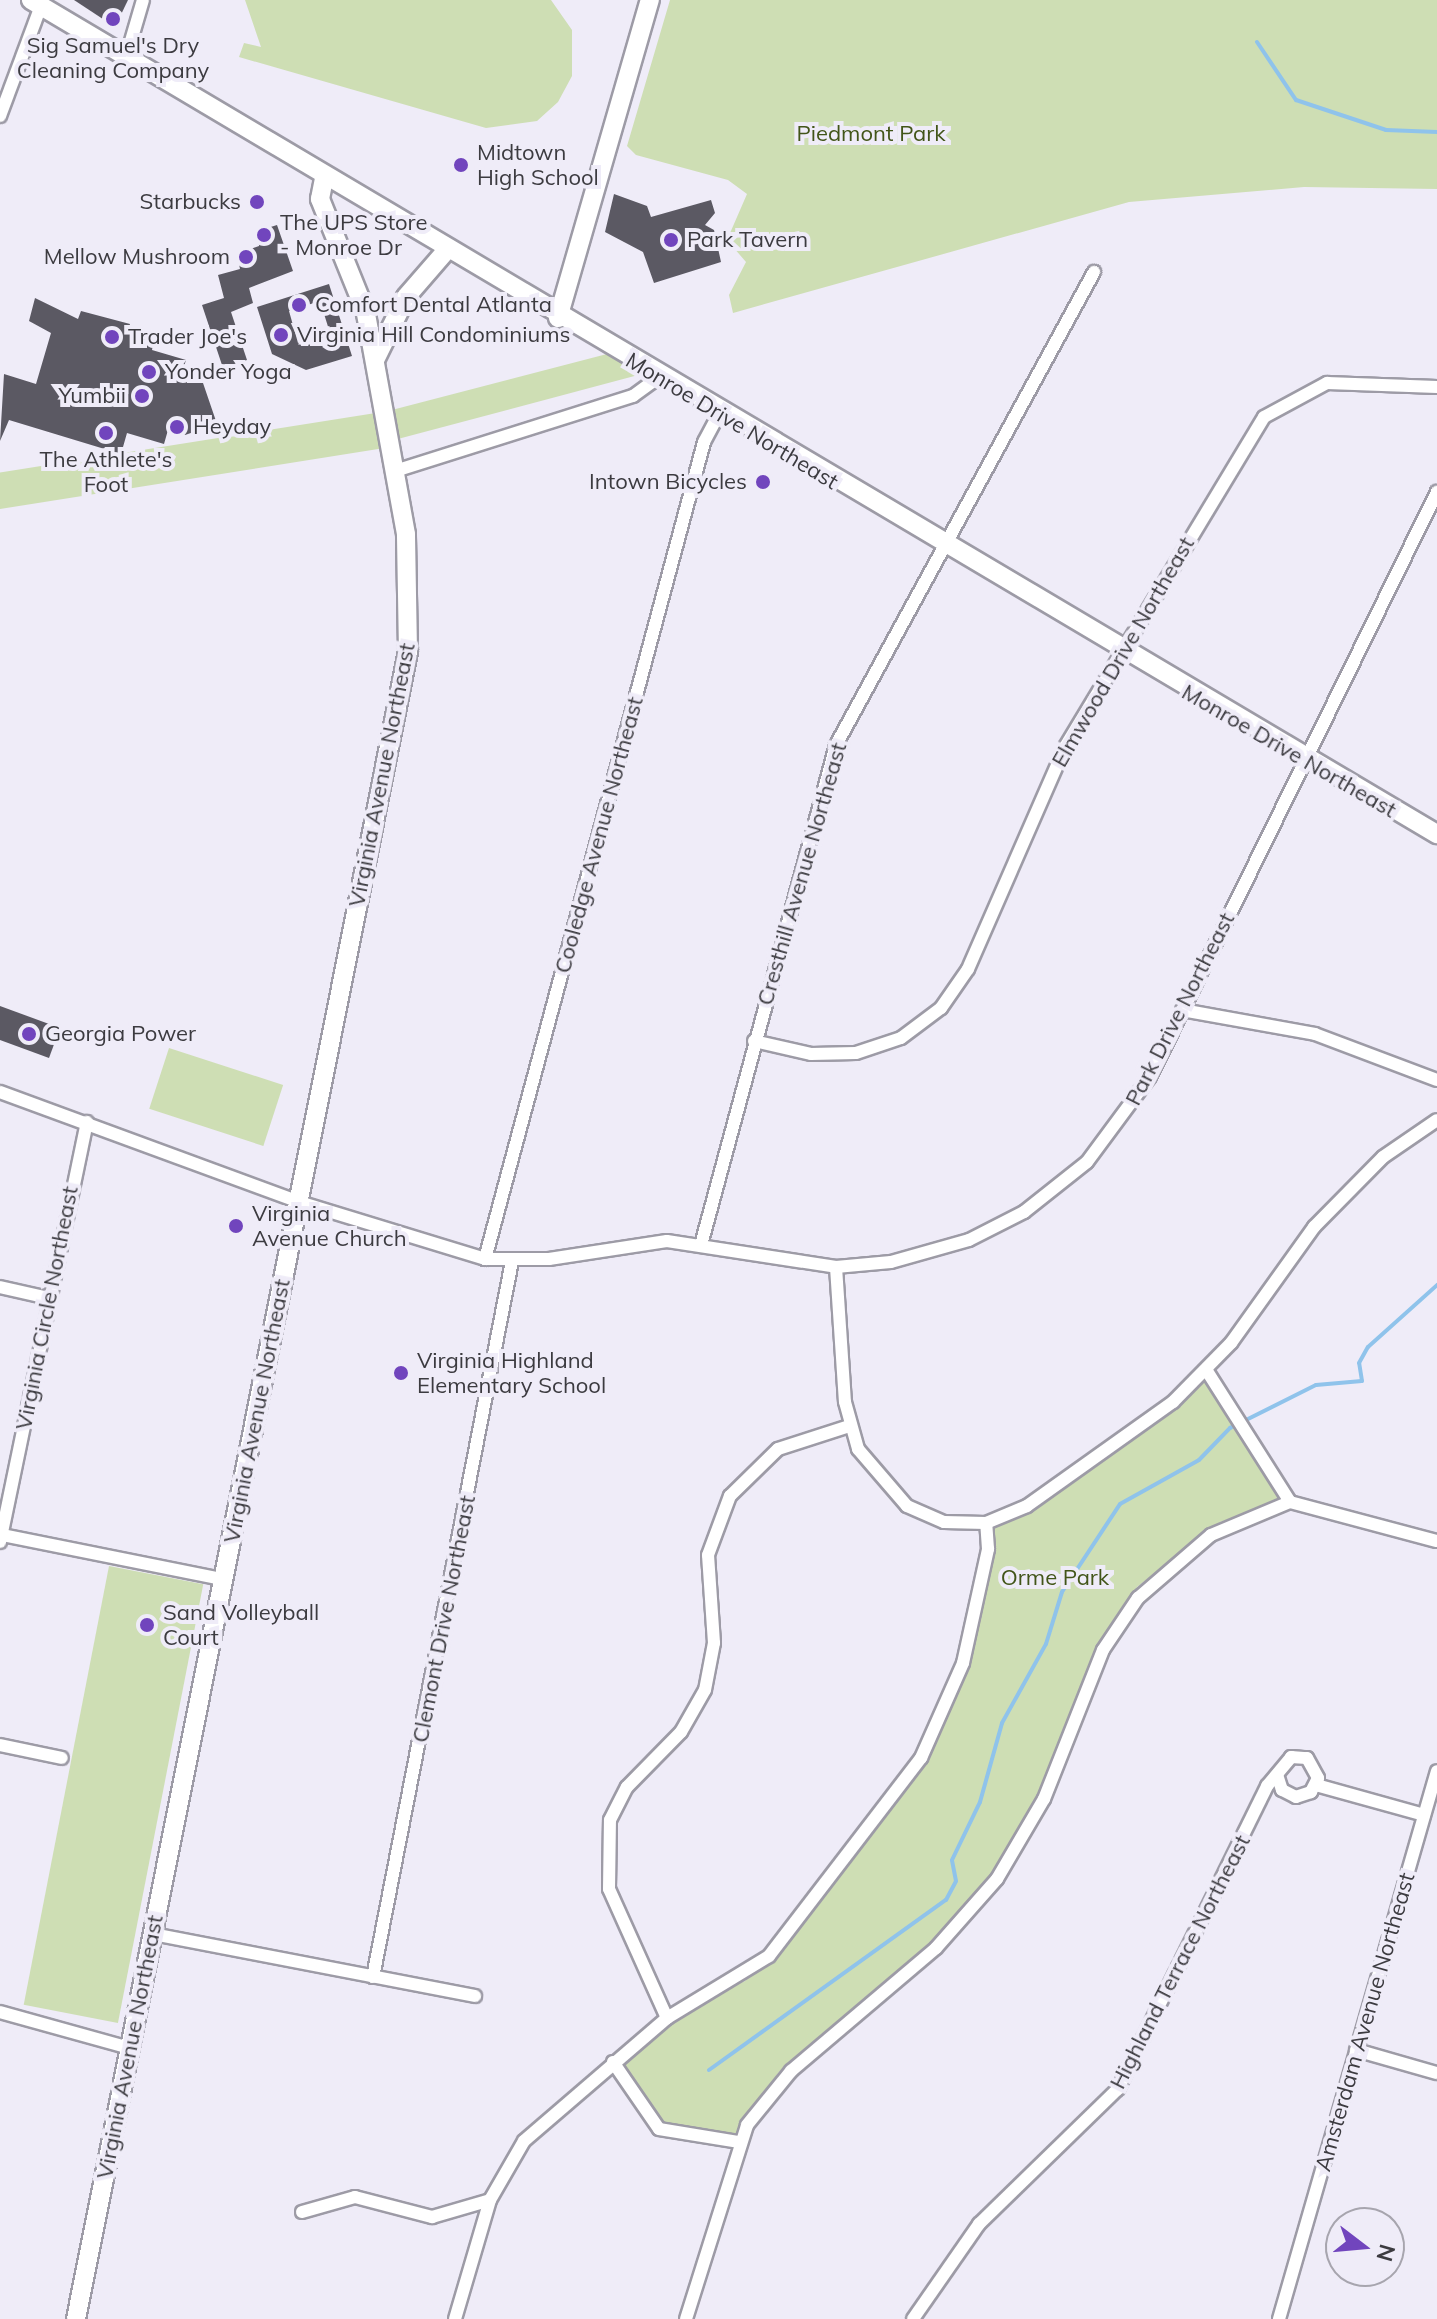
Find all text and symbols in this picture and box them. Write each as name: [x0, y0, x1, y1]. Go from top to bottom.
marker: Sig Samuel's Dry Cleaning Company: [104, 10, 122, 28]
place label: Sig Samuel's Dry Cleaning Company: [17, 32, 209, 84]
park label: Piedmont Park: [796, 121, 946, 147]
place label: Midtown High School: [477, 139, 599, 190]
marker: Midtown High School: [452, 156, 470, 174]
place label: Starbucks: [140, 189, 241, 215]
marker: Starbucks: [248, 193, 266, 211]
place label: The UPS Store - Monroe Dr: [280, 209, 427, 260]
marker: The UPS Store - Monroe Dr: [255, 226, 273, 244]
place label: Park Tavern: [687, 227, 808, 253]
marker: Park Tavern: [662, 231, 680, 249]
place label: Mellow Mushroom: [44, 244, 230, 270]
marker: Mellow Mushroom: [237, 248, 255, 266]
place label: Comfort Dental Atlanta: [315, 292, 552, 318]
marker: Comfort Dental Atlanta: [290, 296, 308, 314]
place label: Virginia Hill Condominiums: [297, 322, 570, 348]
place label: Trader Joe's: [128, 324, 247, 350]
marker: Virginia Hill Condominiums: [272, 326, 290, 344]
marker: Trader Joe's: [103, 328, 121, 346]
street label: Monroe Drive Northeast: [621, 347, 843, 495]
place label: Yonder Yoga: [165, 359, 292, 385]
marker: Yonder Yoga: [140, 363, 158, 381]
place label: Yumbii: [59, 383, 126, 409]
marker: Yumbii: [133, 387, 151, 405]
place label: Heyday: [193, 414, 271, 440]
marker: Heyday: [168, 418, 186, 436]
marker: The Athlete's Foot: [97, 424, 115, 442]
place label: The Athlete's Foot: [40, 446, 172, 498]
place label: Intown Bicycles: [589, 469, 747, 495]
marker: Intown Bicycles: [754, 473, 772, 491]
street label: Elmwood Drive Northeast: [1046, 532, 1200, 772]
street label: Virginia Avenue Northeast: [343, 641, 421, 909]
street label: Monroe Drive Northeast: [1177, 679, 1401, 823]
street label: Cooledge Avenue Northeast: [549, 694, 649, 976]
street label: Cresthill Avenue Northeast: [752, 740, 852, 1008]
street label: Park Drive Northeast: [1120, 908, 1240, 1110]
place label: Georgia Power: [45, 1021, 196, 1047]
marker: Georgia Power: [20, 1025, 38, 1043]
street label: Virginia Circle Northeast: [10, 1184, 84, 1432]
place label: Virginia Avenue Church: [252, 1200, 407, 1252]
marker: Virginia Avenue Church: [227, 1217, 245, 1235]
street label: Virginia Avenue Northeast: [218, 1277, 296, 1545]
place label: Virginia Highland Elementary School: [417, 1347, 606, 1398]
marker: Virginia Highland Elementary School: [392, 1364, 410, 1382]
street label: Clemont Drive Northeast: [407, 1493, 481, 1745]
park label: Orme Park: [1001, 1565, 1109, 1591]
place label: Sand Volleyball Court: [163, 1599, 319, 1650]
marker: Sand Volleyball Court: [138, 1616, 156, 1634]
street label: Highland Terrace Northeast: [1104, 1831, 1256, 2093]
street label: Amsterdam Avenue Northeast: [1310, 1870, 1420, 2174]
street label: Virginia Avenue Northeast: [91, 1913, 169, 2181]
north arrow: [1325, 2207, 1405, 2287]
text: N: [1370, 2241, 1402, 2265]

